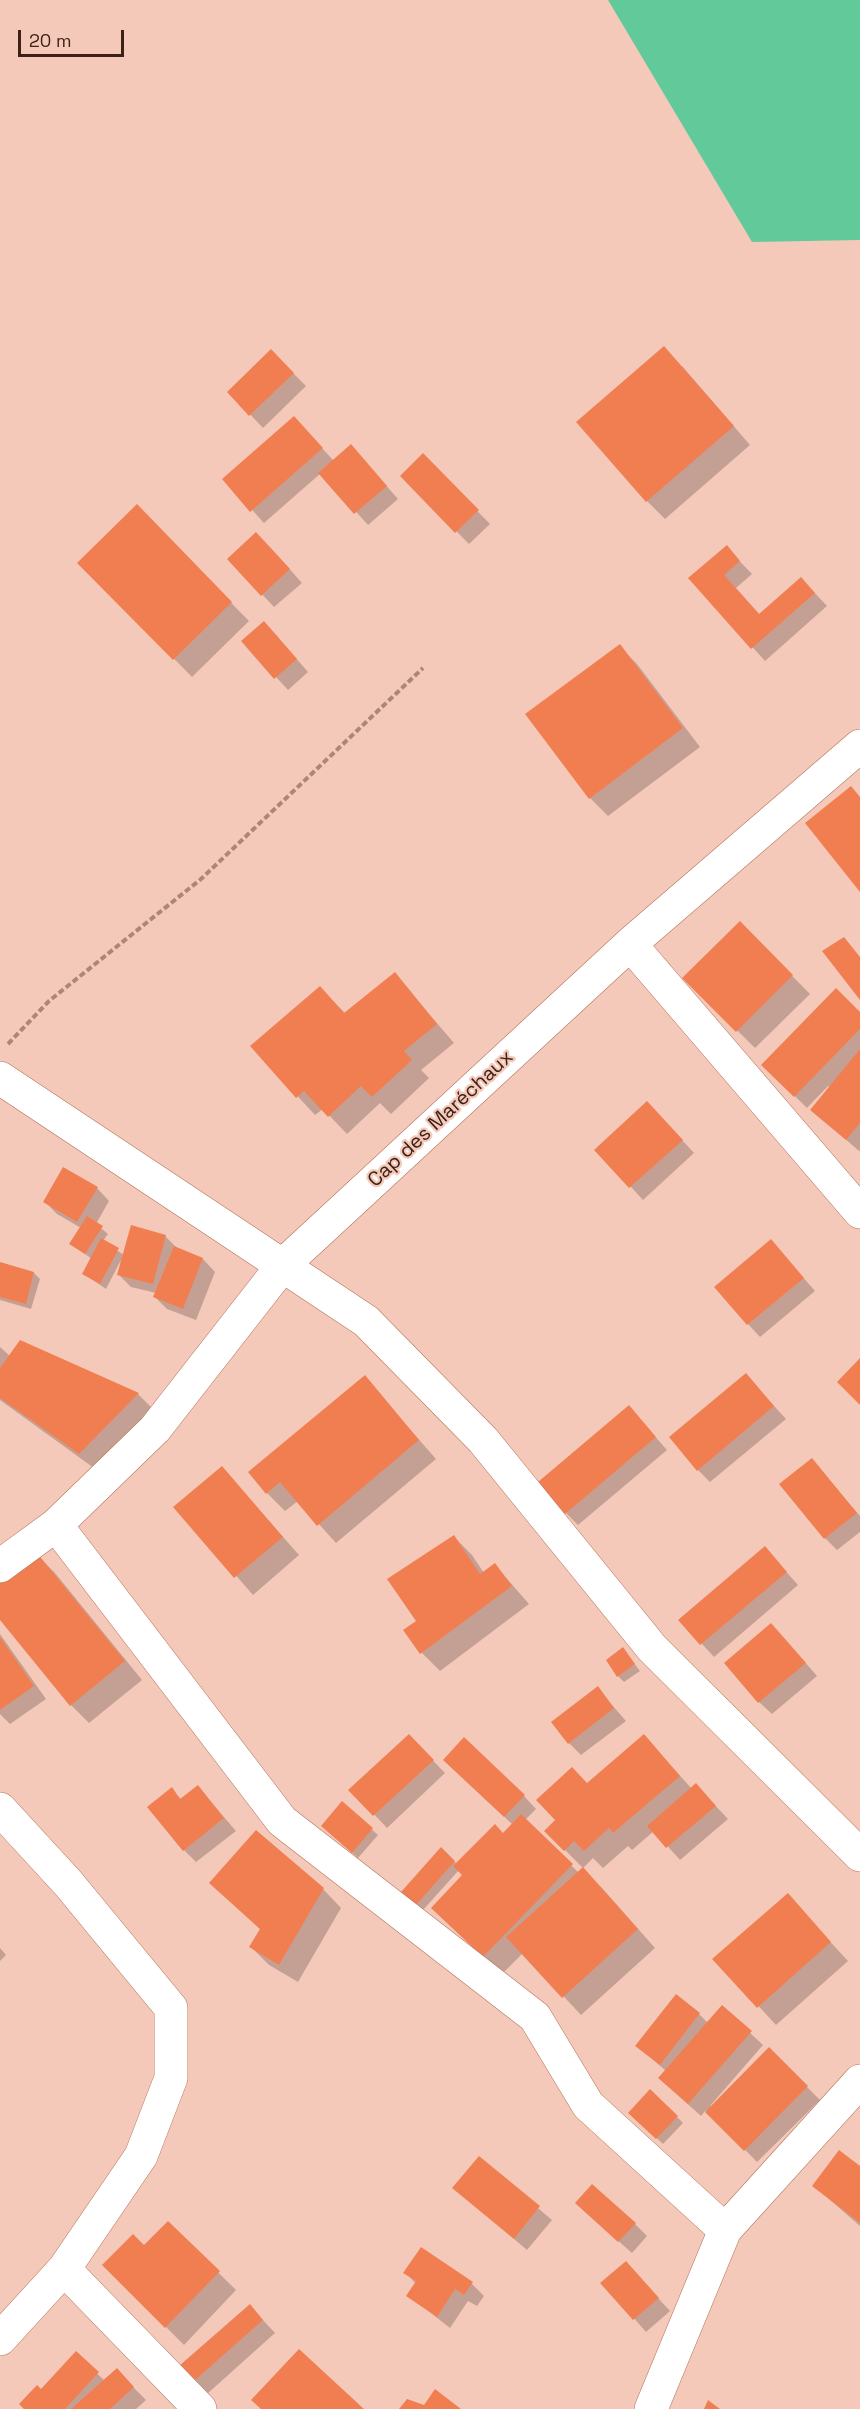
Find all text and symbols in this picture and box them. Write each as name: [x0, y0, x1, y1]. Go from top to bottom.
scale bar: [21, 18, 128, 56]
text: 20 m: [29, 29, 72, 52]
street label: Cap des Maréchaux: [363, 1045, 519, 1193]

